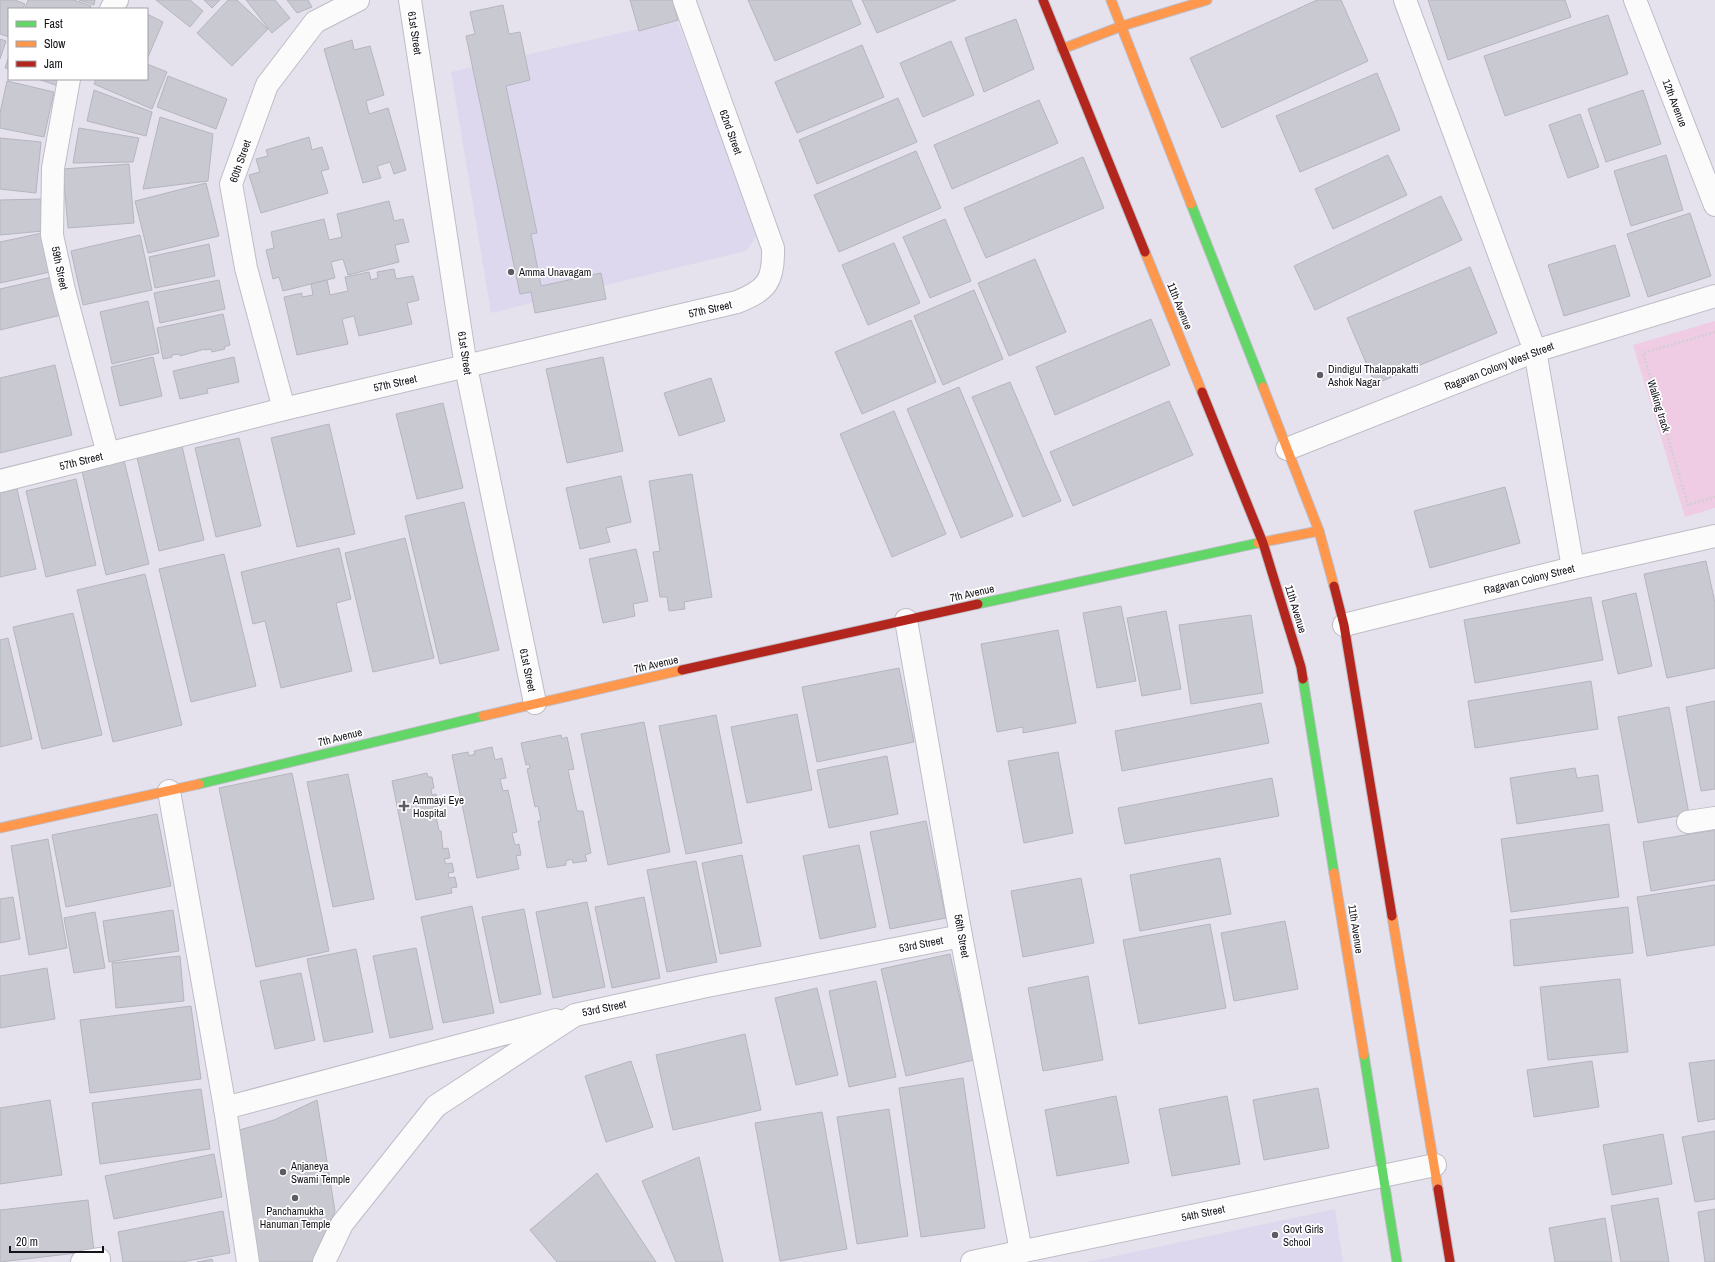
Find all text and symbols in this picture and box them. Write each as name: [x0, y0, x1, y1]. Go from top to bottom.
legend: [8, 8, 148, 80]
street label: 61st Street: [405, 10, 425, 56]
text: Fast: [44, 16, 63, 32]
text: Slow: [44, 36, 66, 52]
text: Jam: [44, 56, 63, 72]
street label: 12th Avenue: [1660, 77, 1690, 129]
street label: 62nd Street: [716, 108, 746, 157]
street label: 60th Street: [226, 137, 254, 184]
street label: 59th Street: [49, 245, 72, 292]
place label: Amma Unavagam: [518, 265, 591, 279]
marker: Amma Unavagam: [506, 267, 516, 277]
street label: 11th Avenue: [1164, 280, 1196, 332]
street label: 57th Street: [687, 297, 734, 321]
street label: 61st Street: [455, 330, 475, 376]
street label: Ragavan Colony West Street: [1442, 338, 1556, 393]
place label: Dindigul Thalappakatti Ashok Nagar: [1327, 362, 1419, 389]
marker: Dindigul Thalappakatti Ashok Nagar: [1315, 370, 1325, 380]
street label: 57th Street: [372, 371, 419, 395]
street label: Walking track: [1644, 378, 1674, 434]
street label: 57th Street: [58, 449, 105, 473]
street label: Ragavan Colony Street: [1482, 561, 1576, 597]
street label: 7th Avenue: [949, 581, 995, 605]
street label: 11th Avenue: [1282, 583, 1310, 635]
street label: 61st Street: [517, 647, 539, 693]
street label: 7th Avenue: [633, 652, 679, 676]
street label: 7th Avenue: [316, 725, 364, 749]
place label: Ammayi Eye Hospital: [412, 793, 464, 820]
marker: Ammayi Eye Hospital: [398, 800, 410, 812]
street label: 11th Avenue: [1345, 904, 1367, 954]
street label: 56th Street: [951, 913, 973, 959]
street label: 53rd Street: [898, 933, 945, 955]
street label: 53rd Street: [581, 996, 628, 1019]
place label: Anjaneya Swami Temple: [290, 1159, 350, 1186]
marker: Anjaneya Swami Temple: [278, 1167, 288, 1177]
marker: Panchamukha Hanuman Temple: [290, 1193, 300, 1203]
street label: 54th Street: [1180, 1201, 1227, 1224]
place label: Panchamukha Hanuman Temple: [260, 1204, 330, 1231]
place label: Govt Girls School: [1283, 1222, 1324, 1249]
scale bar: [10, 1228, 103, 1254]
marker: Govt Girls School: [1270, 1230, 1280, 1240]
text: 20 m: [16, 1234, 38, 1250]

